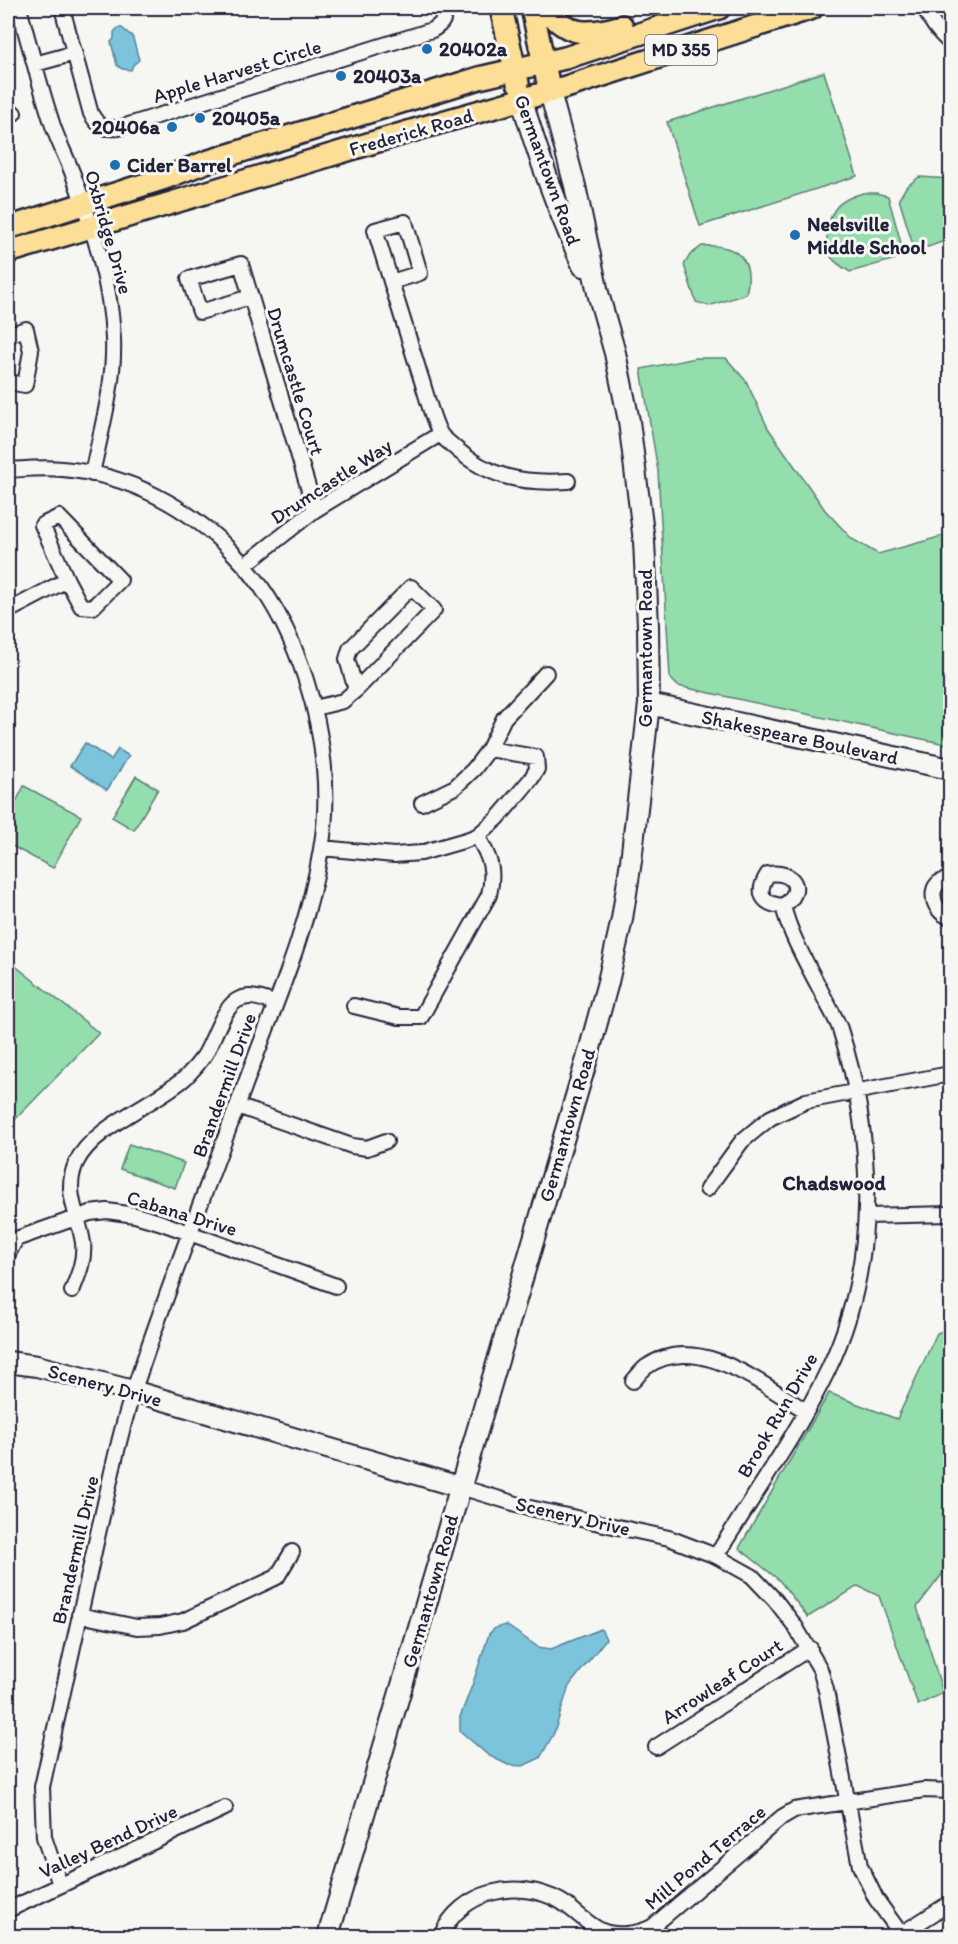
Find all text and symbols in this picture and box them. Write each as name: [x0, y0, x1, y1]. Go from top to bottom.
street label: Apple Harvest Circle: [150, 34, 324, 108]
road number: MD 355: [645, 35, 717, 65]
place label: 20402a: [439, 37, 508, 61]
marker: 20402a: [420, 42, 434, 56]
place label: 20403a: [353, 64, 422, 88]
marker: 20403a: [334, 69, 348, 83]
street label: Germantown Road: [510, 91, 586, 249]
street label: Frederick Road: [346, 103, 476, 161]
place label: 20405a: [212, 106, 281, 130]
marker: 20405a: [193, 111, 207, 125]
place label: 20406a: [92, 115, 161, 139]
marker: 20406a: [165, 120, 179, 134]
place label: Cider Barrel: [127, 153, 232, 177]
marker: Cider Barrel: [108, 158, 122, 172]
street label: Oxbridge Drive: [80, 167, 138, 297]
place label: Neelsville Middle School: [807, 212, 926, 259]
marker: Neelsville Middle School: [788, 228, 802, 242]
street label: Drumcastle Court: [262, 304, 330, 458]
street label: Drumcastle Way: [266, 433, 397, 529]
street label: Germantown Road: [633, 569, 657, 727]
street label: Shakespeare Boulevard: [699, 704, 901, 770]
street label: Brandermill Drive: [187, 1010, 261, 1160]
street label: Germantown Road: [534, 1045, 600, 1205]
district label: Chadswood: [782, 1170, 886, 1195]
street label: Cabana Drive: [124, 1185, 240, 1241]
street label: Brook Run Drive: [732, 1348, 822, 1482]
street label: Scenery Drive: [45, 1358, 165, 1412]
street label: Brandermill Drive: [46, 1473, 104, 1627]
street label: Scenery Drive: [513, 1491, 633, 1541]
street label: Germantown Road: [397, 1511, 463, 1671]
street label: Arrowleaf Court: [657, 1633, 787, 1729]
street label: Valley Bend Drive: [35, 1798, 181, 1884]
street label: Mill Pond Terrace: [640, 1799, 770, 1915]

